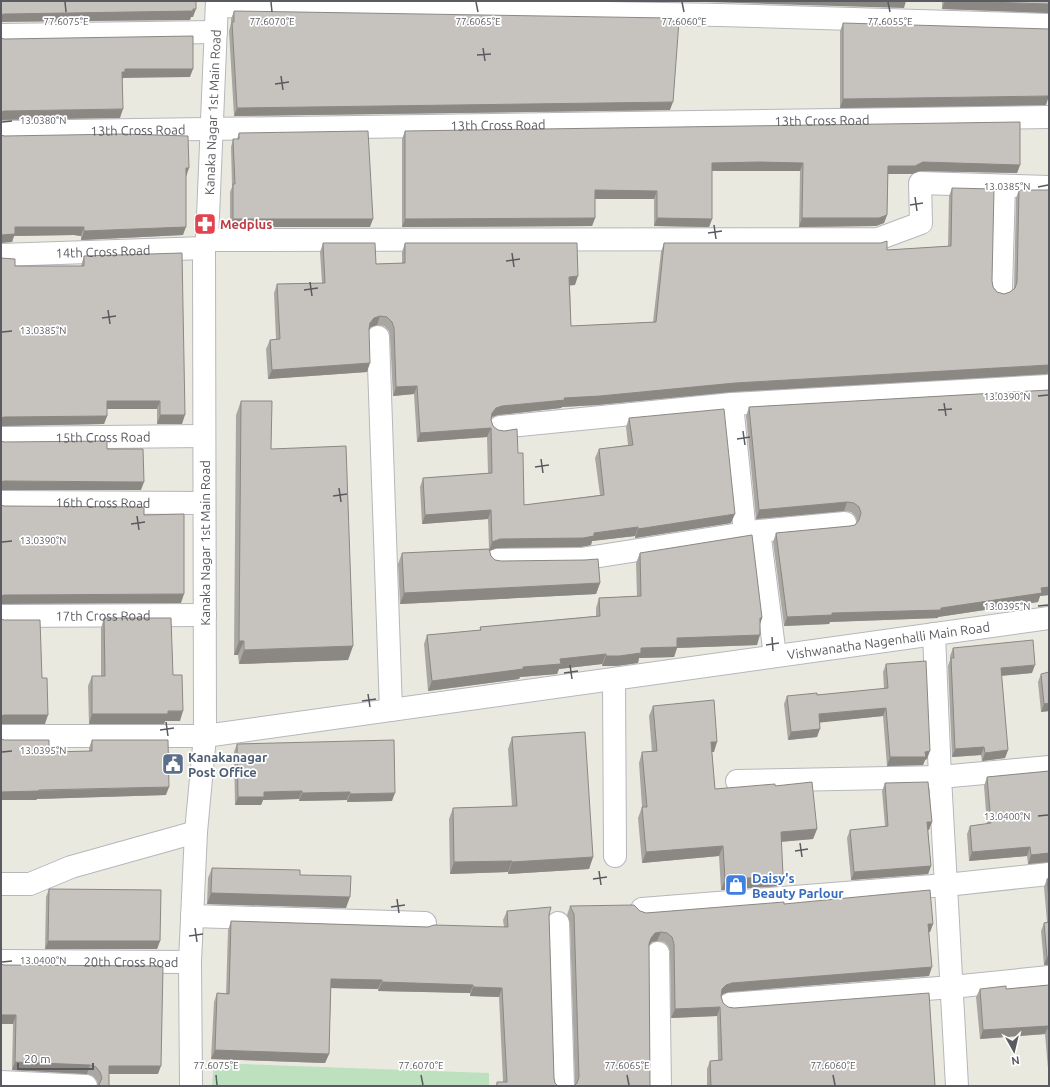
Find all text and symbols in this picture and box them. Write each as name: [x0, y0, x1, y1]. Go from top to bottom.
text: 77.6075°E: [43, 16, 89, 27]
text: 77.6070°E: [249, 16, 295, 27]
text: 77.6065°E: [455, 16, 501, 27]
text: 77.6060°E: [661, 16, 707, 27]
text: 77.6055°E: [867, 16, 913, 27]
street label: Kanaka Nagar 1st Main Road: [202, 29, 223, 195]
street label: 13th Cross Road: [774, 113, 870, 128]
text: 13.0380°N: [20, 115, 66, 126]
street label: 13th Cross Road: [450, 117, 546, 133]
street label: 13th Cross Road: [90, 122, 186, 138]
text: 13.0385°N: [984, 181, 1030, 192]
pharmacy icon: Medplus: [192, 211, 218, 237]
place label: Medplus: [220, 217, 272, 231]
street label: 14th Cross Road: [55, 243, 151, 260]
text: 13.0385°N: [20, 325, 66, 336]
text: 13.0390°N: [984, 391, 1030, 402]
street label: 15th Cross Road: [55, 430, 151, 444]
street label: Kanaka Nagar 1st Main Road: [198, 460, 212, 626]
street label: 16th Cross Road: [55, 495, 151, 510]
text: 13.0390°N: [20, 535, 66, 546]
text: 13.0395°N: [984, 601, 1030, 612]
street label: 17th Cross Road: [55, 608, 151, 623]
street label: Vishwanatha Nagenhalli Main Road: [786, 619, 991, 662]
text: 13.0395°N: [20, 745, 66, 756]
place label: Kanakanagar Post Office: [188, 750, 268, 779]
public building icon: Kanakanagar Post Office: [160, 751, 186, 777]
text: 13.0400°N: [984, 811, 1030, 822]
place label: Daisy's Beauty Parlour: [752, 871, 844, 900]
shop icon: Daisy's Beauty Parlour: [723, 872, 749, 898]
street label: 20th Cross Road: [83, 954, 179, 969]
text: 13.0400°N: [20, 955, 66, 966]
north arrow: [994, 1031, 1034, 1071]
scale bar: [18, 1045, 93, 1071]
text: 20 m: [24, 1052, 51, 1065]
text: N: [1010, 1054, 1020, 1067]
text: 77.6075°E: [193, 1060, 239, 1071]
text: 77.6070°E: [398, 1060, 444, 1071]
text: 77.6065°E: [604, 1060, 650, 1071]
text: 77.6060°E: [810, 1060, 856, 1071]

